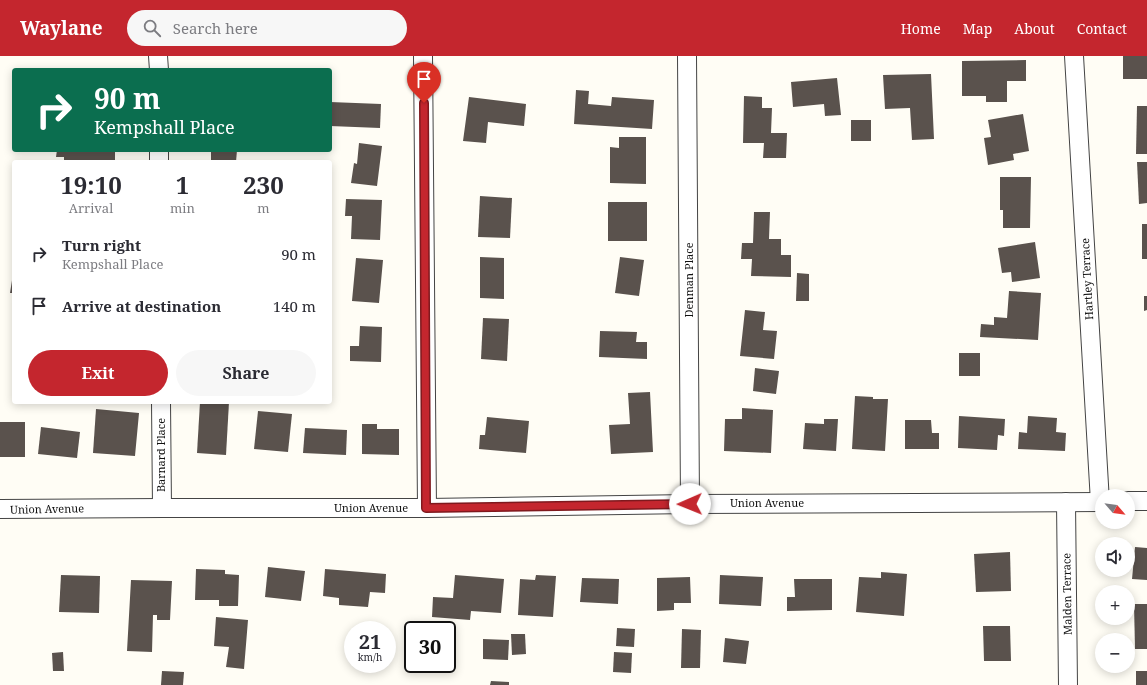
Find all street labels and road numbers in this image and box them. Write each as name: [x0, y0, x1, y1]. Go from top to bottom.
street label: Hartley Terrace: [1077, 238, 1096, 320]
street label: Denman Place: [681, 242, 696, 318]
street label: Barnard Place: [153, 418, 168, 492]
street label: Union Avenue: [730, 495, 804, 510]
street label: Union Avenue: [10, 500, 84, 517]
street label: Union Avenue: [334, 500, 408, 515]
street label: Malden Terrace: [1058, 553, 1075, 635]

